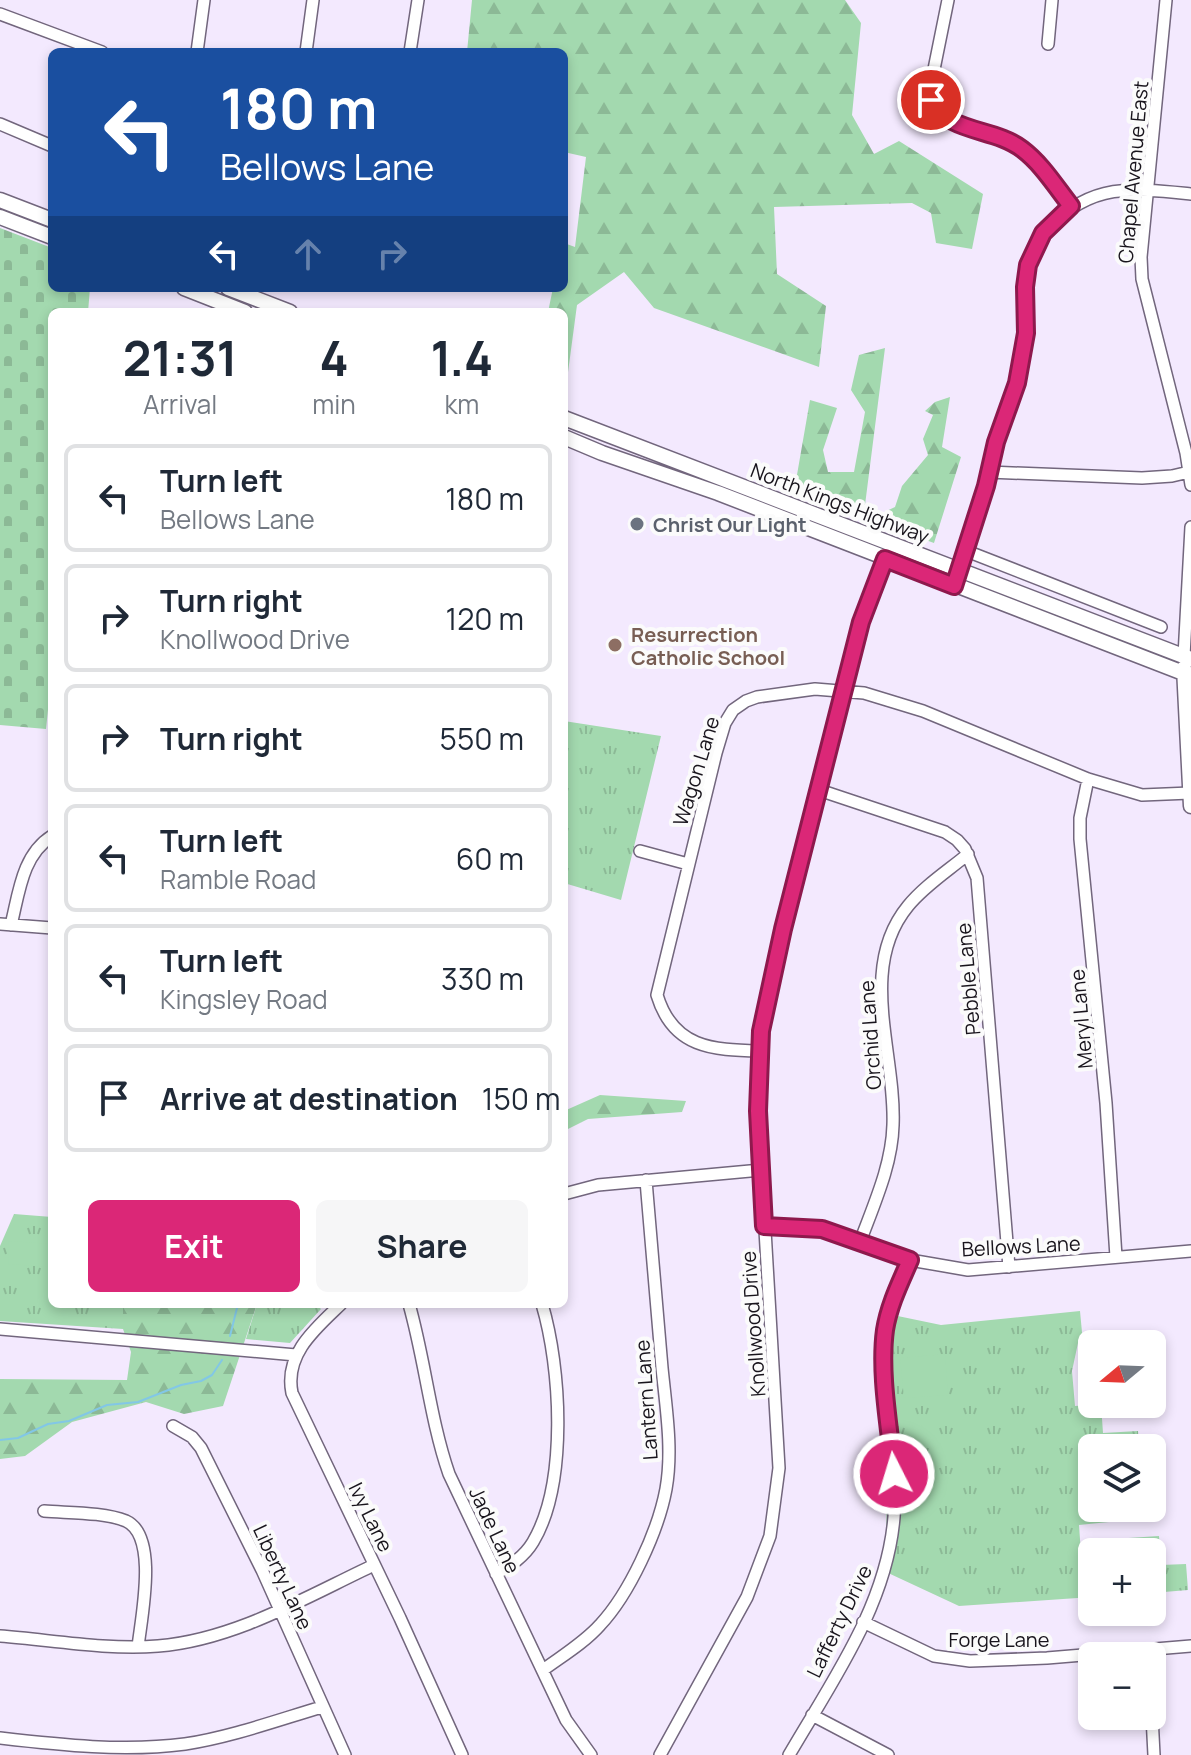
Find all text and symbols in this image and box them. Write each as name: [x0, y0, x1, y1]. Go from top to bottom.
pin: [897, 66, 965, 134]
text: 180 m: [220, 69, 377, 146]
icon: arrive: [909, 78, 953, 122]
icon: left: [88, 80, 192, 184]
street label: Chapel Avenue East: [1112, 80, 1154, 264]
text: Bellows Lane: [220, 142, 434, 191]
icon: left: [202, 232, 246, 276]
icon: ahead: [286, 232, 330, 276]
icon: right: [370, 232, 414, 276]
text: 21:31: [123, 325, 238, 390]
text: 4: [319, 325, 349, 390]
text: 1.4: [430, 325, 493, 390]
text: Arrival: [143, 386, 217, 422]
text: min: [312, 386, 356, 422]
text: km: [444, 386, 479, 422]
street label: North Kings Highway: [747, 456, 934, 550]
text: Turn left: [160, 460, 283, 501]
icon: left: [92, 476, 136, 520]
text: 180 m: [445, 478, 524, 519]
text: Bellows Lane: [160, 501, 315, 537]
place label: Christ Our Light: [653, 511, 807, 538]
marker: Christ Our Light: [628, 515, 646, 533]
text: Turn right: [160, 580, 303, 621]
icon: right: [92, 596, 136, 640]
text: 120 m: [445, 598, 524, 639]
text: Knollwood Drive: [160, 621, 350, 657]
place label: Resurrection Catholic School: [631, 621, 785, 671]
marker: Resurrection Catholic School: [606, 636, 624, 654]
street label: Wagon Lane: [667, 713, 725, 829]
icon: right: [92, 716, 136, 760]
text: Turn right: [160, 718, 303, 759]
text: 550 m: [440, 718, 524, 759]
text: Turn left: [160, 820, 283, 861]
icon: left: [92, 836, 136, 880]
text: 60 m: [456, 838, 524, 879]
text: Ramble Road: [160, 861, 316, 897]
street label: Pebble Lane: [950, 922, 986, 1036]
text: Turn left: [160, 940, 283, 981]
icon: left: [92, 956, 136, 1000]
text: 330 m: [441, 958, 524, 999]
street label: Meryl Lane: [1063, 968, 1099, 1070]
street label: Orchid Lane: [853, 979, 887, 1091]
text: Kingsley Road: [160, 981, 328, 1017]
icon: arrive: [92, 1076, 136, 1120]
text: Arrive at destination: [160, 1078, 458, 1119]
text: 150 m: [482, 1078, 561, 1119]
button: Exit: [88, 1200, 300, 1292]
button: Share: [316, 1200, 528, 1292]
street label: Bellows Lane: [961, 1229, 1081, 1263]
street label: Knollwood Drive: [734, 1250, 772, 1398]
north arrow: [1078, 1330, 1166, 1418]
map controls: [1078, 1330, 1166, 1730]
street label: Lantern Lane: [628, 1339, 664, 1461]
position arrow: [852, 1432, 936, 1516]
button: layers: [1078, 1434, 1166, 1522]
street label: Ivy Lane: [343, 1478, 399, 1556]
street label: Jade Lane: [463, 1482, 527, 1578]
street label: Liberty Lane: [247, 1520, 319, 1634]
button: +: [1078, 1538, 1166, 1626]
street label: Lafferty Drive: [800, 1560, 878, 1682]
street label: Forge Lane: [949, 1626, 1049, 1653]
button: −: [1078, 1642, 1166, 1730]

